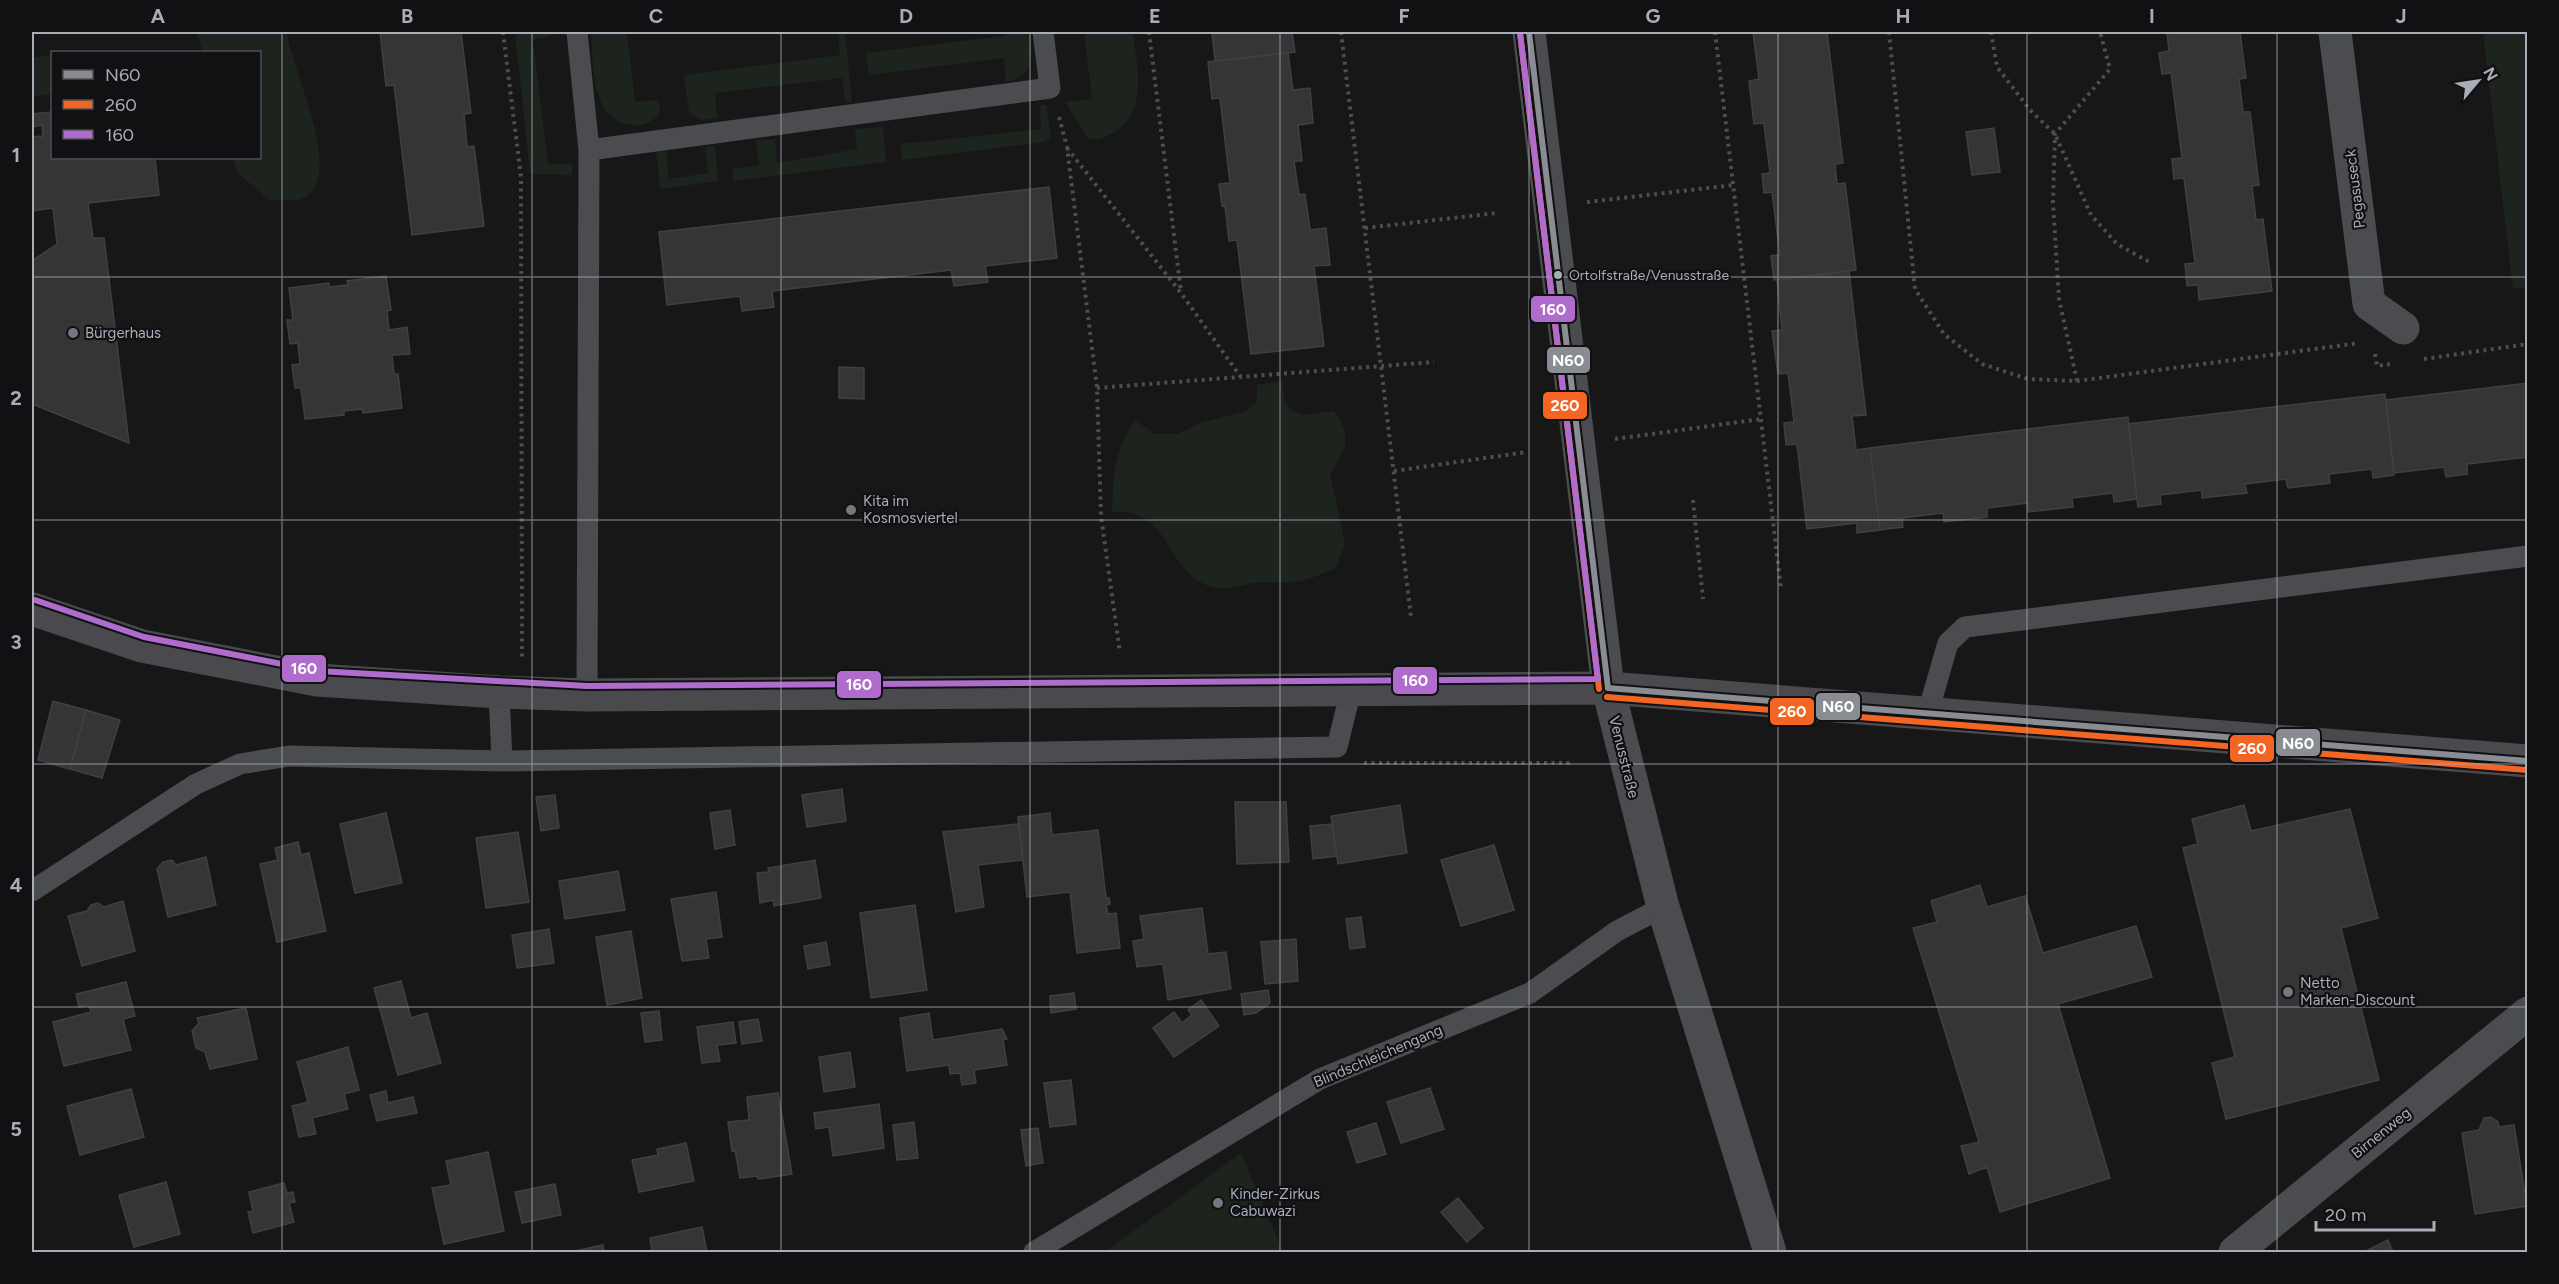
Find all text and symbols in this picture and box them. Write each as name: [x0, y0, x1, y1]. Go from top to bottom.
text: A: [151, 4, 166, 28]
text: B: [401, 4, 413, 28]
text: C: [649, 4, 663, 28]
text: D: [899, 4, 913, 28]
text: E: [1149, 4, 1161, 28]
text: F: [1398, 4, 1410, 28]
text: G: [1646, 4, 1661, 28]
text: H: [1896, 4, 1911, 28]
text: I: [2149, 4, 2155, 28]
text: J: [2395, 4, 2407, 28]
legend: [51, 51, 261, 159]
north arrow: [2448, 51, 2508, 111]
text: N60: [105, 64, 141, 86]
text: N: [2479, 64, 2502, 84]
text: 260: [105, 94, 137, 116]
text: 160: [105, 124, 134, 146]
text: 1: [12, 143, 20, 167]
street label: Pegasuseck: [2341, 148, 2369, 229]
place label: Ortolfstraße/Venusstraße: [1569, 267, 1729, 284]
marker: Ortolfstraße/Venusstraße: [1552, 269, 1564, 281]
line badge: 160: [1530, 295, 1576, 323]
text: 160: [1540, 300, 1566, 319]
place label: Bürgerhaus: [85, 324, 161, 342]
marker: Bürgerhaus: [66, 326, 80, 340]
line badge: N60: [1546, 346, 1591, 374]
text: N60: [1552, 351, 1584, 370]
text: 2: [10, 386, 22, 410]
line badge: 260: [1542, 391, 1588, 420]
text: 260: [1551, 396, 1579, 415]
place label: Kita im Kosmosviertel: [863, 492, 958, 527]
marker: Kita im Kosmosviertel: [844, 503, 858, 517]
text: 3: [10, 630, 22, 654]
line badge: 160: [281, 654, 327, 683]
text: 160: [291, 659, 317, 678]
line badge: 160: [1392, 666, 1438, 695]
line badge: 160: [836, 670, 882, 699]
text: 160: [1402, 671, 1428, 690]
text: 160: [846, 675, 872, 694]
line badge: N60: [1815, 692, 1861, 721]
line badge: 260: [1769, 697, 1815, 726]
text: N60: [1822, 697, 1854, 716]
text: 260: [1778, 702, 1806, 721]
street label: Venusstraße: [1605, 714, 1643, 800]
line badge: N60: [2275, 728, 2321, 757]
line badge: 260: [2229, 734, 2275, 763]
text: N60: [2282, 734, 2314, 753]
text: 260: [2238, 739, 2266, 758]
text: 4: [10, 873, 23, 897]
place label: Netto Marken-Discount: [2300, 974, 2416, 1009]
marker: Netto Marken-Discount: [2281, 985, 2295, 999]
street label: Blindschleichengang: [1311, 1021, 1445, 1091]
street label: Birnenweg: [2348, 1104, 2414, 1162]
text: 5: [10, 1117, 22, 1141]
place label: Kinder-Zirkus Cabuwazi: [1230, 1185, 1320, 1220]
scale bar: [2316, 1194, 2434, 1232]
marker: Kinder-Zirkus Cabuwazi: [1211, 1196, 1225, 1210]
text: 20 m: [2325, 1204, 2366, 1226]

